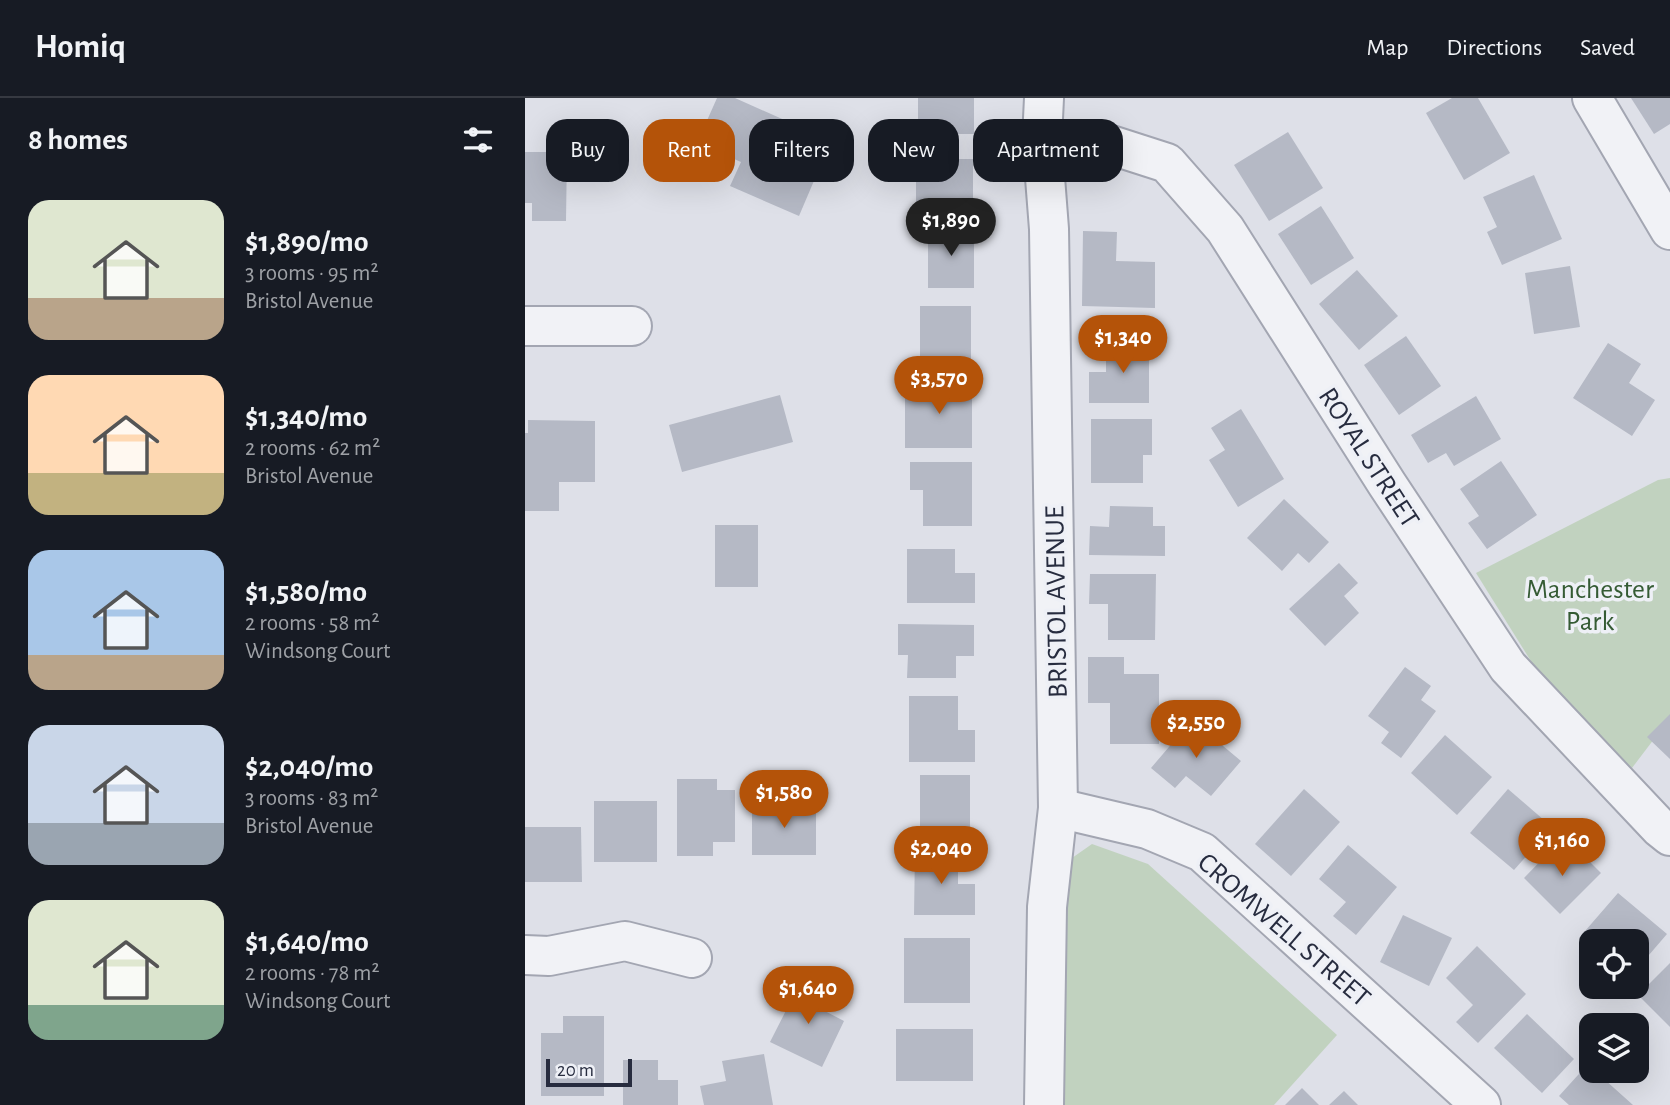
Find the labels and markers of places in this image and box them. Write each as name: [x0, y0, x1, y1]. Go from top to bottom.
pin: $1,890: [894, 198, 1008, 258]
pin: $1,340: [1066, 316, 1180, 375]
pin: $3,570: [882, 356, 996, 416]
pin: $2,550: [1139, 700, 1253, 760]
pin: $1,580: [727, 770, 841, 830]
pin: $1,160: [1505, 818, 1619, 878]
pin: $2,040: [884, 826, 998, 886]
pin: $1,640: [751, 967, 865, 1026]

